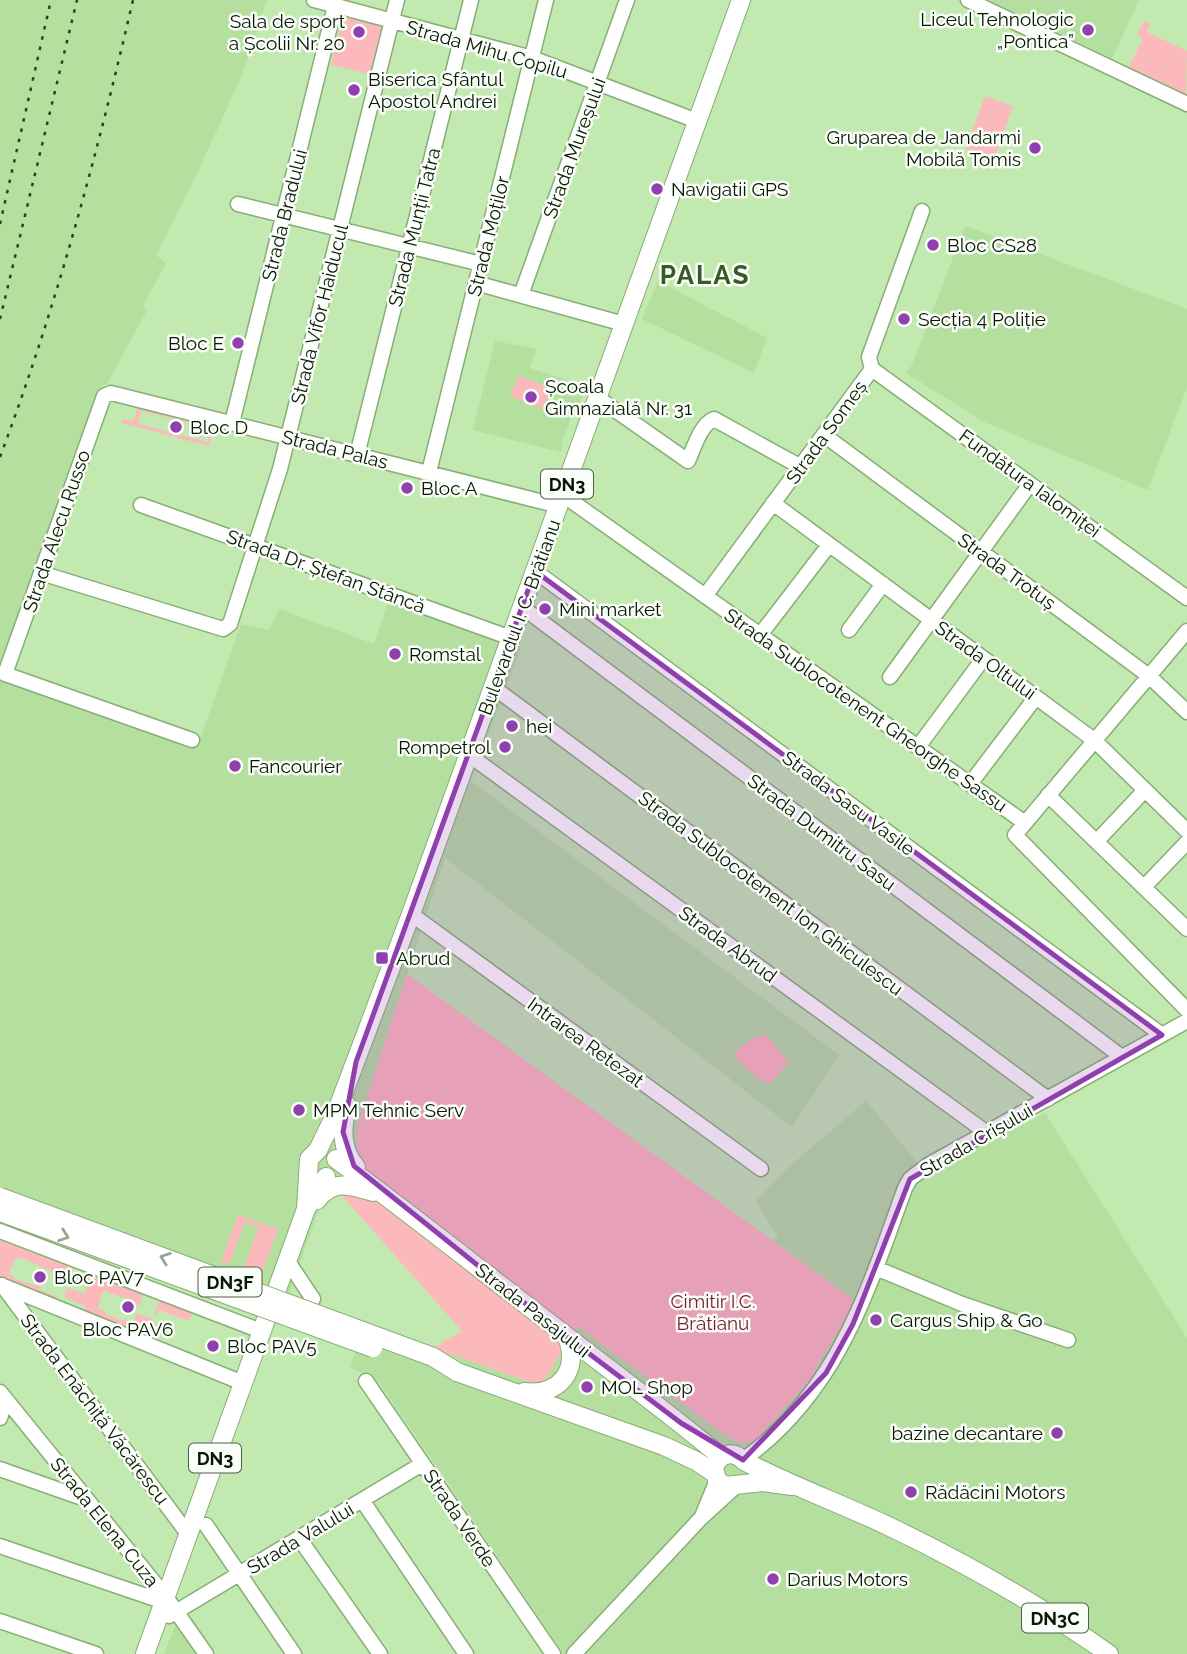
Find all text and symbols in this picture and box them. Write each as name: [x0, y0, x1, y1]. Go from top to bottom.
place label: Liceul Tehnologic „Pontica”: [920, 8, 1074, 52]
place label: Sala de sport a Școlii Nr. 20: [229, 10, 346, 54]
street label: Strada Mihu Copilu: [404, 15, 570, 83]
marker: Liceul Tehnologic „Pontica”: [1080, 22, 1096, 38]
marker: Sala de sport a Școlii Nr. 20: [351, 24, 367, 40]
place label: Biserica Sfântul Apostol Andrei: [368, 68, 504, 112]
street label: Strada Mureșului: [538, 75, 610, 221]
marker: Biserica Sfântul Apostol Andrei: [346, 82, 362, 98]
place label: Gruparea de Jandarmi Mobilă Tomis: [826, 126, 1021, 170]
marker: Gruparea de Jandarmi Mobilă Tomis: [1027, 140, 1043, 156]
street label: Strada Munții Tatra: [384, 145, 444, 309]
street label: Strada Bradului: [257, 147, 311, 283]
street label: Strada Moților: [462, 173, 514, 298]
place label: Navigatii GPS: [671, 178, 788, 200]
marker: Navigatii GPS: [649, 181, 665, 197]
street label: Strada Vifor Haiducul: [286, 221, 352, 406]
place label: Bloc CS28: [947, 234, 1037, 256]
marker: Bloc CS28: [925, 237, 941, 253]
district label: PALAS: [660, 260, 750, 290]
place label: Secția 4 Poliție: [918, 308, 1046, 330]
marker: Secția 4 Poliție: [896, 311, 912, 327]
place label: Bloc E: [168, 332, 224, 354]
marker: Bloc E: [230, 335, 246, 351]
place label: Școala Gimnazială Nr. 31: [545, 375, 692, 419]
street label: Strada Someș: [781, 376, 871, 488]
marker: Școala Gimnazială Nr. 31: [523, 389, 539, 405]
place label: Bloc D: [190, 416, 248, 438]
marker: Bloc D: [168, 419, 184, 435]
street label: Fundătura Ialomiței: [955, 424, 1105, 542]
street label: Strada Palas: [280, 425, 390, 473]
street label: Strada Alecu Russo: [18, 447, 94, 615]
road number: DN3: [541, 470, 593, 498]
place label: Bloc A: [421, 477, 478, 499]
marker: Bloc A: [399, 480, 415, 496]
street label: Bulevardul I. C. Brătianu: [473, 516, 565, 718]
street label: Strada Dr. Ștefan Stâncă: [224, 525, 428, 617]
street label: Strada Trotuș: [954, 528, 1060, 614]
place label: Mini market: [559, 598, 662, 620]
marker: Mini market: [537, 601, 553, 617]
street label: Strada Sublocotenent Gheorghe Sassu: [720, 604, 1012, 816]
street label: Strada Oltului: [931, 616, 1041, 704]
place label: Romstal: [409, 643, 482, 665]
marker: Romstal: [387, 646, 403, 662]
place label: hei: [526, 715, 552, 737]
marker: hei: [504, 718, 520, 734]
place label: Rompetrol: [398, 736, 492, 758]
marker: Rompetrol: [497, 739, 513, 755]
street label: Strada Sasu Vasile: [778, 746, 920, 860]
place label: Fancourier: [249, 755, 342, 777]
marker: Fancourier: [227, 758, 243, 774]
street label: Strada Dumitru Sasu: [744, 769, 900, 895]
street label: Strada Sublocotenent Ion Ghiculescu: [634, 786, 908, 1000]
street label: Strada Abrud: [675, 901, 781, 987]
place label: Abrud: [396, 947, 450, 969]
marker: Abrud: [374, 950, 390, 966]
street label: Intrarea Retezat: [524, 993, 649, 1092]
place label: MPM Tehnic Serv: [313, 1099, 464, 1121]
street label: Strada Crișului: [916, 1099, 1036, 1181]
marker: MPM Tehnic Serv: [291, 1102, 307, 1118]
one-way arrow: [57, 1228, 69, 1242]
one-way arrow: [160, 1252, 172, 1266]
street label: Strada Pasajului: [471, 1258, 595, 1362]
place label: Bloc PAV7: [54, 1266, 144, 1288]
road number: DN3F: [198, 1268, 262, 1296]
marker: Bloc PAV7: [32, 1269, 48, 1285]
park label: Cimitir I.C. Brătianu: [671, 1290, 756, 1334]
marker: Bloc PAV6: [120, 1299, 136, 1315]
street label: Strada Enăchiță Văcărescu: [16, 1309, 174, 1509]
place label: Cargus Ship & Go: [890, 1309, 1043, 1331]
marker: Cargus Ship & Go: [868, 1312, 884, 1328]
place label: Bloc PAV6: [83, 1318, 173, 1340]
place label: Bloc PAV5: [227, 1335, 317, 1357]
marker: Bloc PAV5: [205, 1338, 221, 1354]
place label: MOL Shop: [601, 1376, 693, 1398]
marker: MOL Shop: [579, 1379, 595, 1395]
place label: bazine decantare: [891, 1422, 1043, 1444]
marker: bazine decantare: [1049, 1425, 1065, 1441]
road number: DN3: [189, 1443, 241, 1472]
street label: Strada Elena Cuza: [46, 1453, 164, 1591]
street label: Strada Verde: [419, 1465, 501, 1571]
place label: Rădăcini Motors: [925, 1481, 1065, 1503]
marker: Rădăcini Motors: [903, 1484, 919, 1500]
street label: Strada Valului: [243, 1498, 357, 1578]
place label: Darius Motors: [787, 1568, 908, 1590]
marker: Darius Motors: [765, 1571, 781, 1587]
road number: DN3C: [1022, 1604, 1088, 1632]

